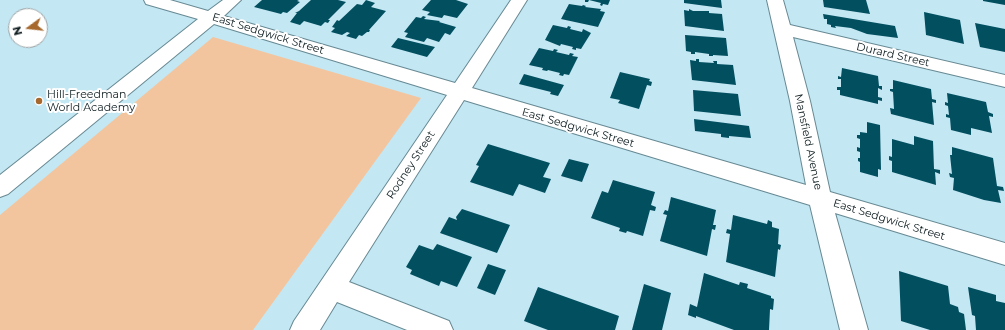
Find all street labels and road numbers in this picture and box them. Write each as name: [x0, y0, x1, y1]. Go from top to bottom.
street label: East Sedgwick Street: [210, 11, 326, 57]
street label: Durard Street: [855, 40, 931, 70]
street label: Mansfield Avenue: [791, 93, 825, 191]
street label: East Sedgwick Street: [520, 106, 636, 150]
street label: Rodney Street: [384, 129, 438, 201]
street label: East Sedgwick Street: [831, 197, 947, 243]

